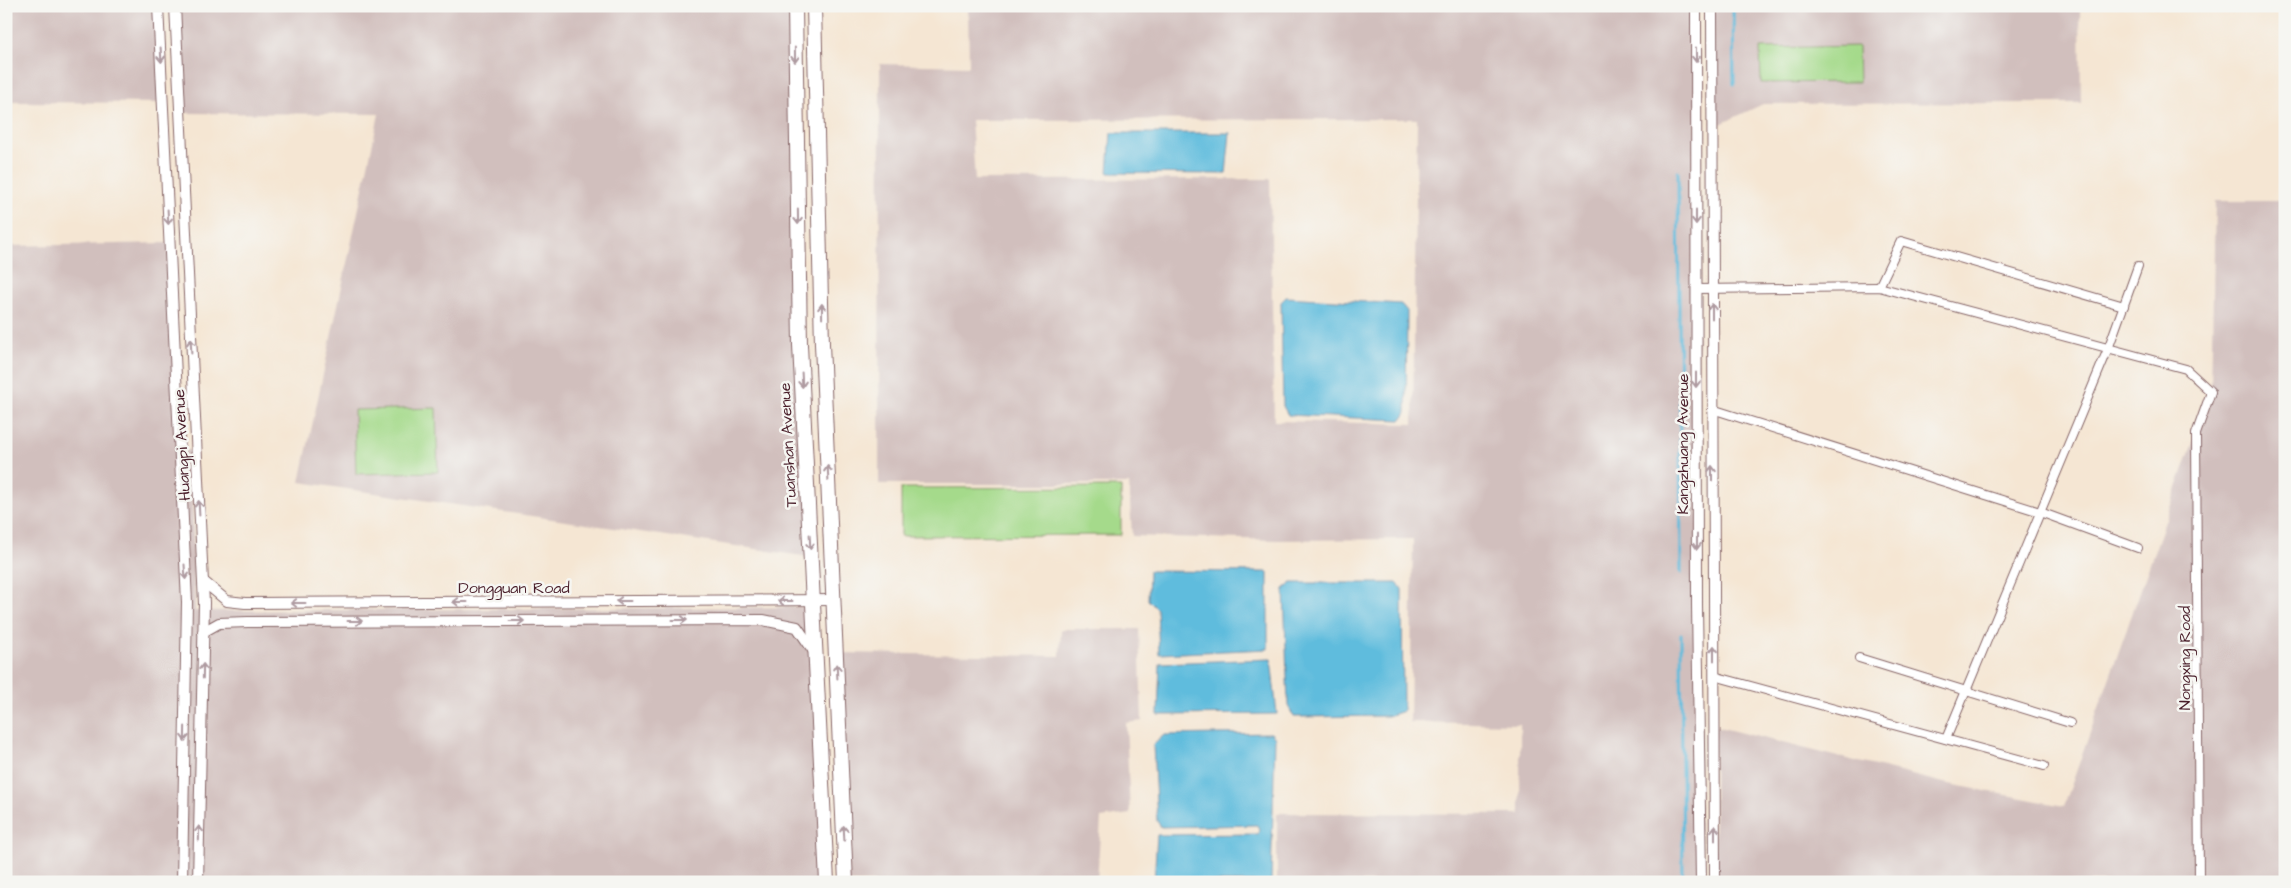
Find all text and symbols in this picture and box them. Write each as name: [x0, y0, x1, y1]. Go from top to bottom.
one-way arrow: [790, 46, 800, 63]
one-way arrow: [1691, 46, 1701, 63]
one-way arrow: [156, 47, 165, 63]
one-way arrow: [164, 209, 173, 225]
one-way arrow: [793, 209, 803, 225]
one-way arrow: [1691, 209, 1701, 225]
one-way arrow: [817, 303, 826, 319]
one-way arrow: [1707, 303, 1717, 319]
one-way arrow: [187, 338, 196, 354]
one-way arrow: [797, 372, 806, 388]
one-way arrow: [1691, 372, 1701, 388]
street label: Kangzhuang Avenue: [1672, 373, 1695, 514]
street label: Tuanshan Avenue: [774, 382, 802, 508]
street label: Huangpi Avenue: [168, 388, 197, 501]
one-way arrow: [1707, 465, 1717, 482]
one-way arrow: [824, 466, 833, 482]
one-way arrow: [195, 500, 204, 516]
one-way arrow: [805, 534, 814, 550]
one-way arrow: [1692, 534, 1702, 550]
one-way arrow: [181, 564, 190, 580]
street label: Dongguan Road: [458, 577, 570, 600]
one-way arrow: [615, 596, 631, 606]
one-way arrow: [777, 596, 794, 606]
one-way arrow: [452, 597, 468, 607]
one-way arrow: [290, 598, 306, 608]
street label: Nongxing Road: [2174, 606, 2197, 710]
one-way arrow: [672, 615, 688, 625]
one-way arrow: [346, 616, 363, 626]
one-way arrow: [509, 616, 525, 626]
one-way arrow: [1709, 645, 1719, 662]
one-way arrow: [198, 663, 207, 679]
one-way arrow: [832, 663, 842, 679]
one-way arrow: [180, 726, 190, 742]
one-way arrow: [194, 825, 204, 842]
one-way arrow: [840, 825, 849, 841]
one-way arrow: [1710, 825, 1720, 842]

